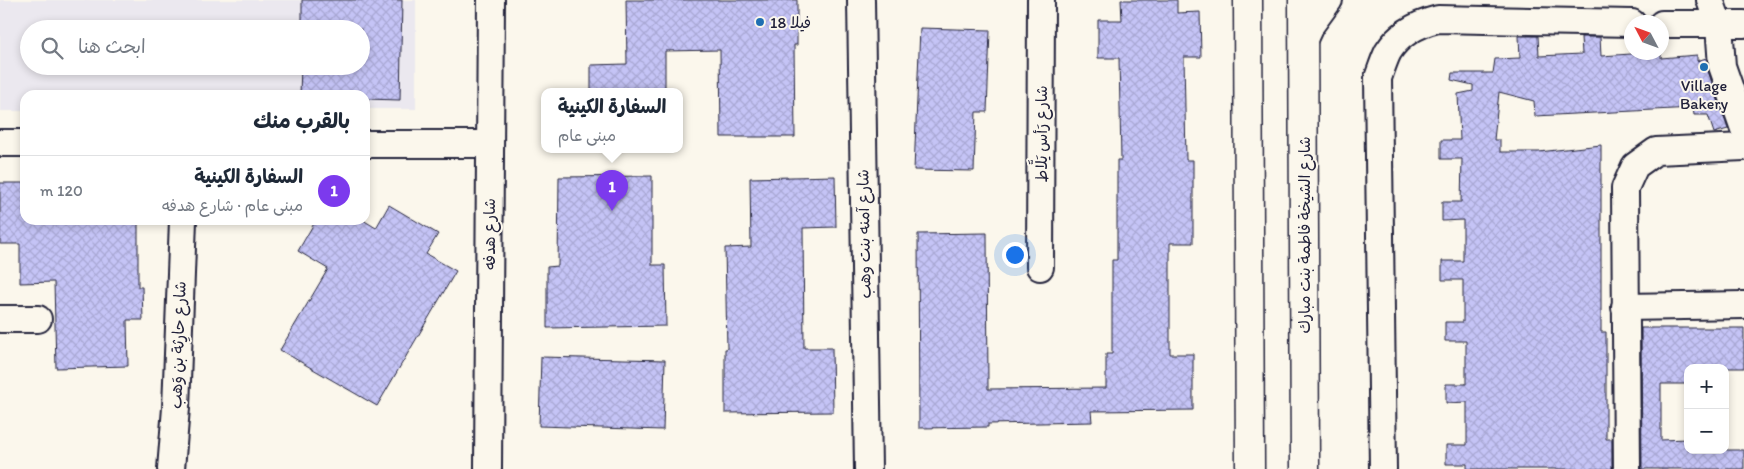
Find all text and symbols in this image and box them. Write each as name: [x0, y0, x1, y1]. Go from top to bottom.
place label: فيلا 18: [770, 13, 811, 32]
north arrow: [1624, 15, 1669, 60]
marker: فيلا 18: [754, 16, 766, 28]
search box: [20, 20, 370, 75]
icon: search: [38, 34, 66, 62]
text: ابحث هنا: [78, 35, 146, 58]
marker: Village Bakery: [1698, 61, 1710, 73]
place label: Village Bakery: [1680, 76, 1728, 113]
street label: شارع رَأس يَلَّاط: [1028, 85, 1053, 183]
popup: [541, 88, 683, 153]
text: السفارة الكينية: [558, 95, 666, 118]
text: بالقرب منك: [253, 108, 350, 133]
text: مبنى عام: [558, 126, 616, 145]
street label: شارع الشيخة فاطمة بنت مبارك: [1295, 136, 1316, 334]
text: السفارة الكينية: [194, 165, 303, 188]
street label: شارع آمنه بنت وهب: [853, 169, 877, 299]
pin: 1: [596, 170, 628, 211]
text: 120 m: [40, 181, 83, 200]
text: 1: [330, 181, 338, 200]
text: مبنى عام · شارع هدفه: [162, 196, 303, 215]
street label: شارع هدفه: [480, 198, 501, 270]
your location: [1002, 242, 1028, 268]
street label: شارع حارِثة بن وَهب: [166, 281, 192, 409]
map controls: [1684, 364, 1729, 454]
button: +: [1684, 364, 1729, 409]
button: −: [1684, 409, 1729, 454]

